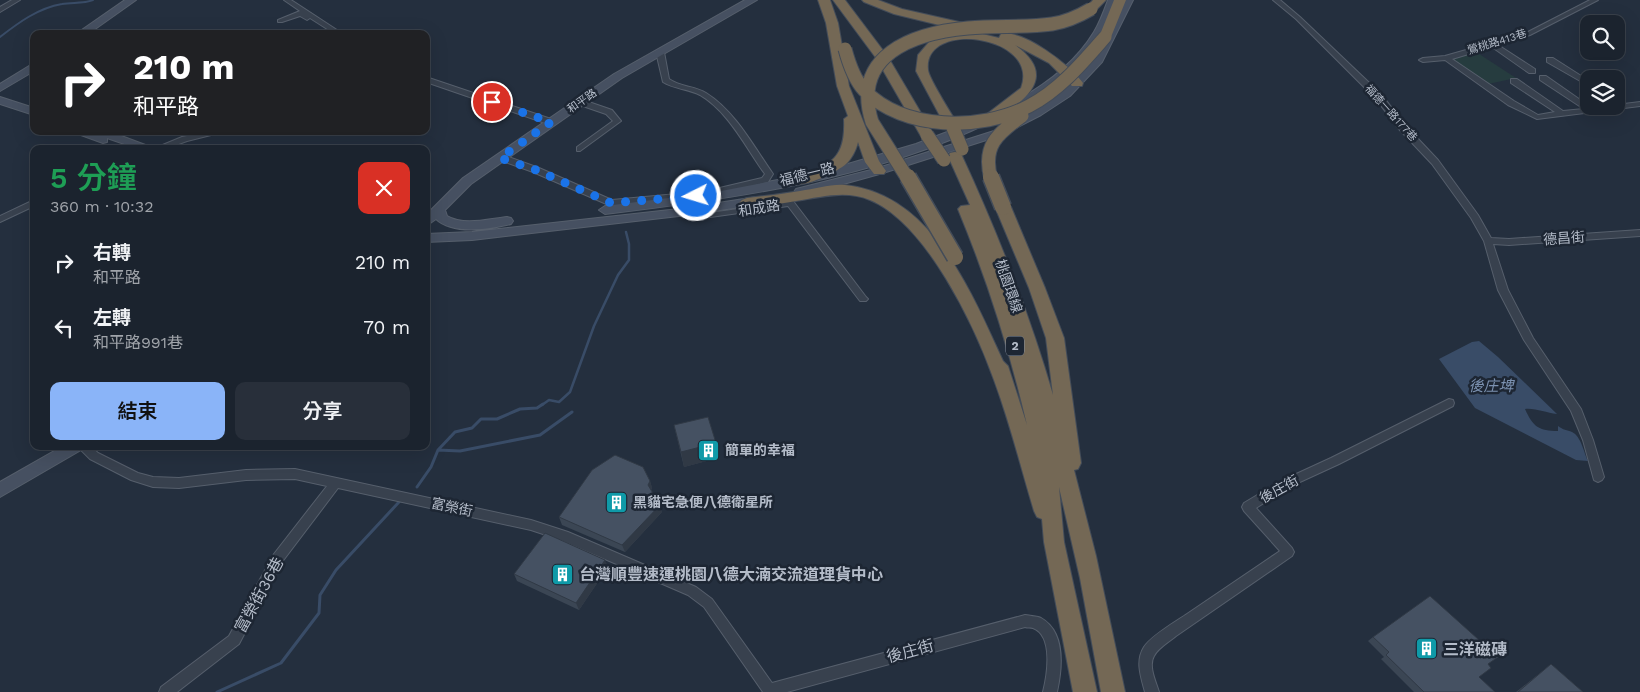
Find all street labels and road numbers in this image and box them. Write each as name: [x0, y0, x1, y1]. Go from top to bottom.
street label: 鶯桃路413巷: [1466, 27, 1528, 57]
street label: 福德一路177巷: [1362, 82, 1420, 144]
street label: 和平路: [565, 86, 599, 116]
street label: 福德一路: [778, 159, 836, 189]
street label: 和成路: [737, 197, 781, 219]
street label: 德昌街: [1542, 229, 1586, 247]
street label: 桃園環線: [992, 257, 1026, 315]
road number: 2: [1006, 336, 1024, 356]
street label: 後庄街: [1257, 472, 1301, 506]
street label: 富榮街: [430, 495, 474, 519]
street label: 富榮街36巷: [231, 554, 287, 636]
street label: 後庄街: [884, 636, 936, 666]

